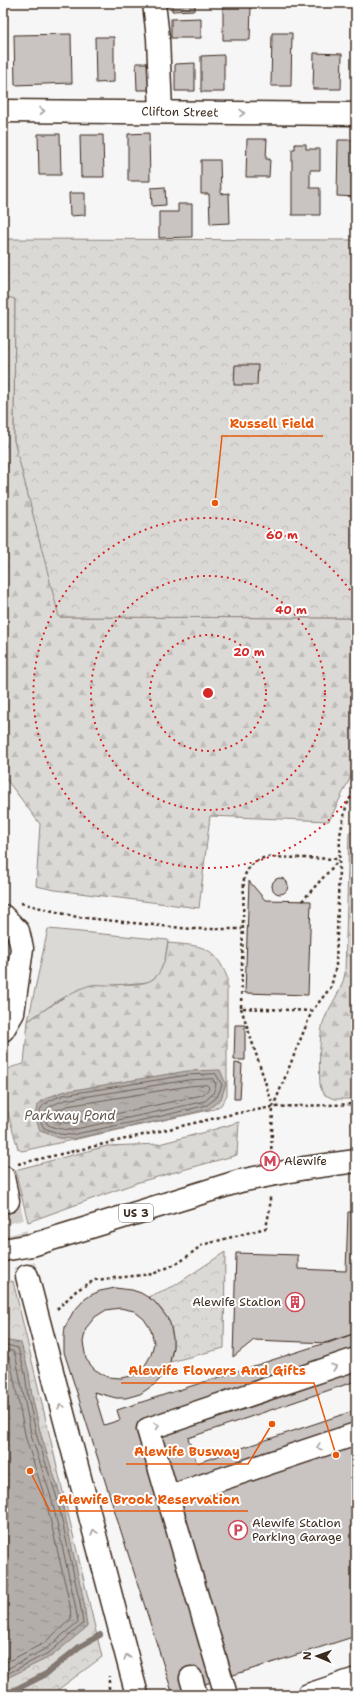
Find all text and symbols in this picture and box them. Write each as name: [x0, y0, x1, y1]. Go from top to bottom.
street label: Clifton Street: [141, 103, 219, 121]
one-way arrow: [39, 107, 45, 115]
one-way arrow: [239, 109, 245, 117]
callout: Russell Field: [222, 411, 323, 436]
text: Russell Field: [230, 415, 314, 432]
text: 60 m: [266, 527, 298, 543]
text: 40 m: [275, 602, 307, 618]
text: 20 m: [233, 644, 265, 660]
centre of rings: [201, 686, 215, 700]
water label: Parkway Pond: [24, 1107, 116, 1124]
metro station icon: Alewife: [259, 1150, 281, 1172]
place label: Alewife: [284, 1153, 327, 1169]
road number: US 3: [119, 1204, 153, 1222]
building icon: Alewife Station: [284, 1291, 306, 1313]
place label: Alewife Station: [192, 1294, 281, 1310]
callout: Alewife Flowers And Gifts: [121, 1358, 314, 1383]
text: Alewife Flowers And Gifts: [128, 1362, 306, 1379]
one-way arrow: [330, 1363, 337, 1371]
one-way arrow: [57, 1403, 66, 1410]
one-way arrow: [153, 1422, 160, 1430]
callout: Alewife Busway: [126, 1439, 248, 1464]
one-way arrow: [316, 1442, 323, 1450]
text: Alewife Busway: [134, 1443, 240, 1460]
callout: Alewife Brook Reservation: [50, 1486, 248, 1511]
text: Alewife Brook Reservation: [58, 1491, 240, 1508]
place label: Alewife Station Parking Garage: [252, 1515, 342, 1545]
parking icon: Alewife Station Parking Garage: [227, 1519, 249, 1541]
one-way arrow: [90, 1528, 99, 1535]
north arrow: [297, 1636, 337, 1676]
text: N: [300, 1651, 315, 1660]
one-way arrow: [123, 1654, 132, 1661]

